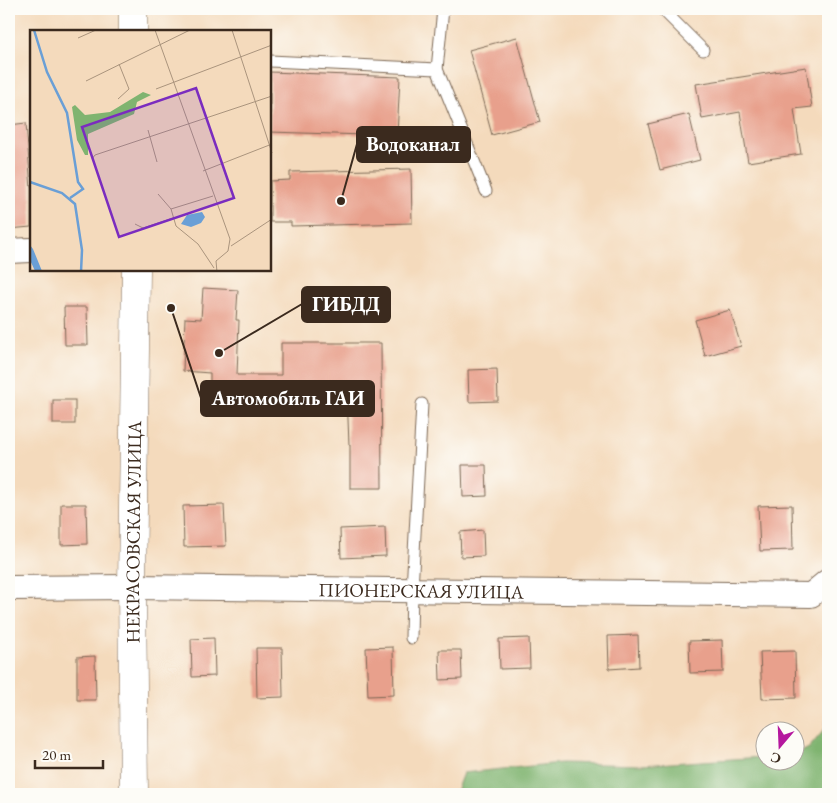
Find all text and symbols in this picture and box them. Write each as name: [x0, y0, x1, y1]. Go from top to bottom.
inset map: [30, 30, 271, 271]
callout: Водоканал: [357, 127, 470, 162]
text: Водоканал: [366, 131, 460, 157]
callout: ГИБДД: [302, 287, 390, 322]
text: ГИБДД: [312, 291, 380, 317]
callout: Автомобиль ГАИ: [201, 381, 374, 416]
text: Автомобиль ГАИ: [210, 385, 365, 411]
street label: НЕКРАСОВСКАЯ УЛИЦА: [120, 420, 147, 643]
street label: ПИОНЕРСКАЯ УЛИЦА: [318, 577, 525, 605]
north arrow: [754, 720, 804, 770]
scale bar: [35, 738, 102, 770]
text: 20 m: [42, 745, 71, 764]
text: С: [768, 748, 783, 768]

